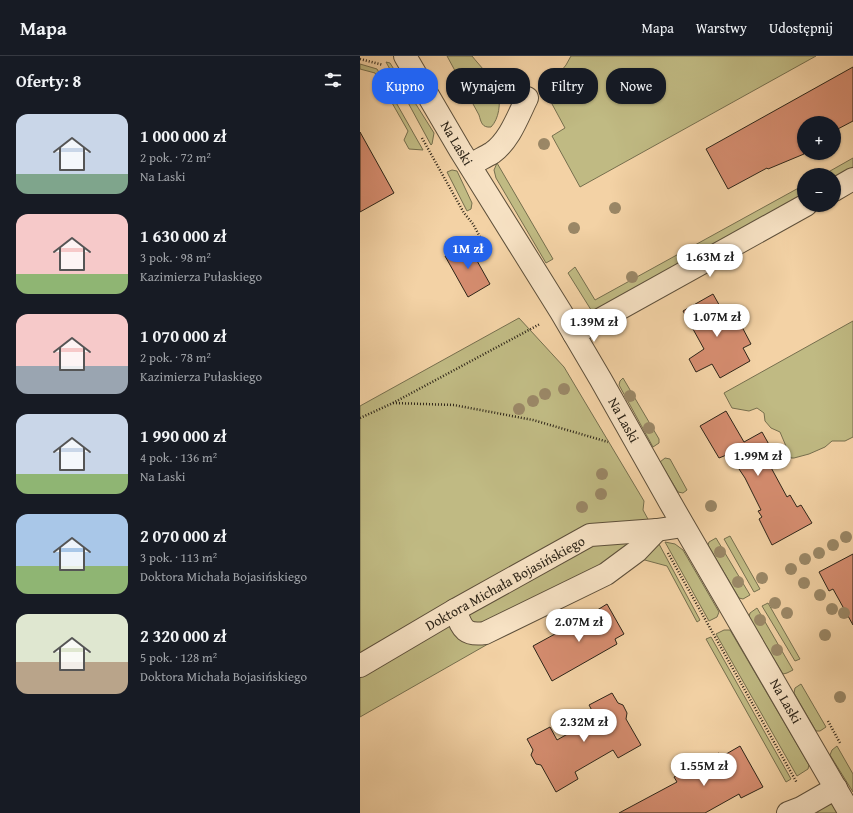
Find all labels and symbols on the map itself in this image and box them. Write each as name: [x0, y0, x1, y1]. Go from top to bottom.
street label: Na Laski: [436, 117, 478, 169]
pin: 1M zł: [440, 236, 496, 270]
pin: 1.63M zł: [669, 244, 751, 278]
pin: 1.07M zł: [676, 304, 758, 338]
pin: 1.39M zł: [553, 309, 635, 343]
street label: Na Laski: [603, 394, 645, 446]
pin: 1.99M zł: [717, 443, 799, 477]
street label: Doktora Michała Bojasińskiego: [421, 531, 589, 635]
pin: 2.07M zł: [538, 609, 620, 643]
street label: Na Laski: [765, 675, 807, 727]
pin: 2.32M zł: [543, 709, 625, 743]
pin: 1.55M zł: [663, 753, 745, 787]

